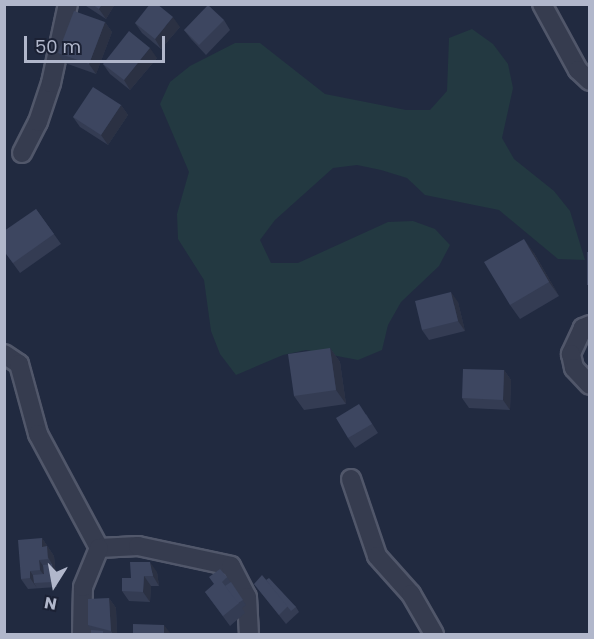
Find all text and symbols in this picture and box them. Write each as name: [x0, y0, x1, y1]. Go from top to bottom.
scale bar: [27, 24, 168, 62]
text: 50 m: [35, 34, 81, 59]
north arrow: [24, 555, 84, 615]
text: N: [42, 591, 59, 616]

